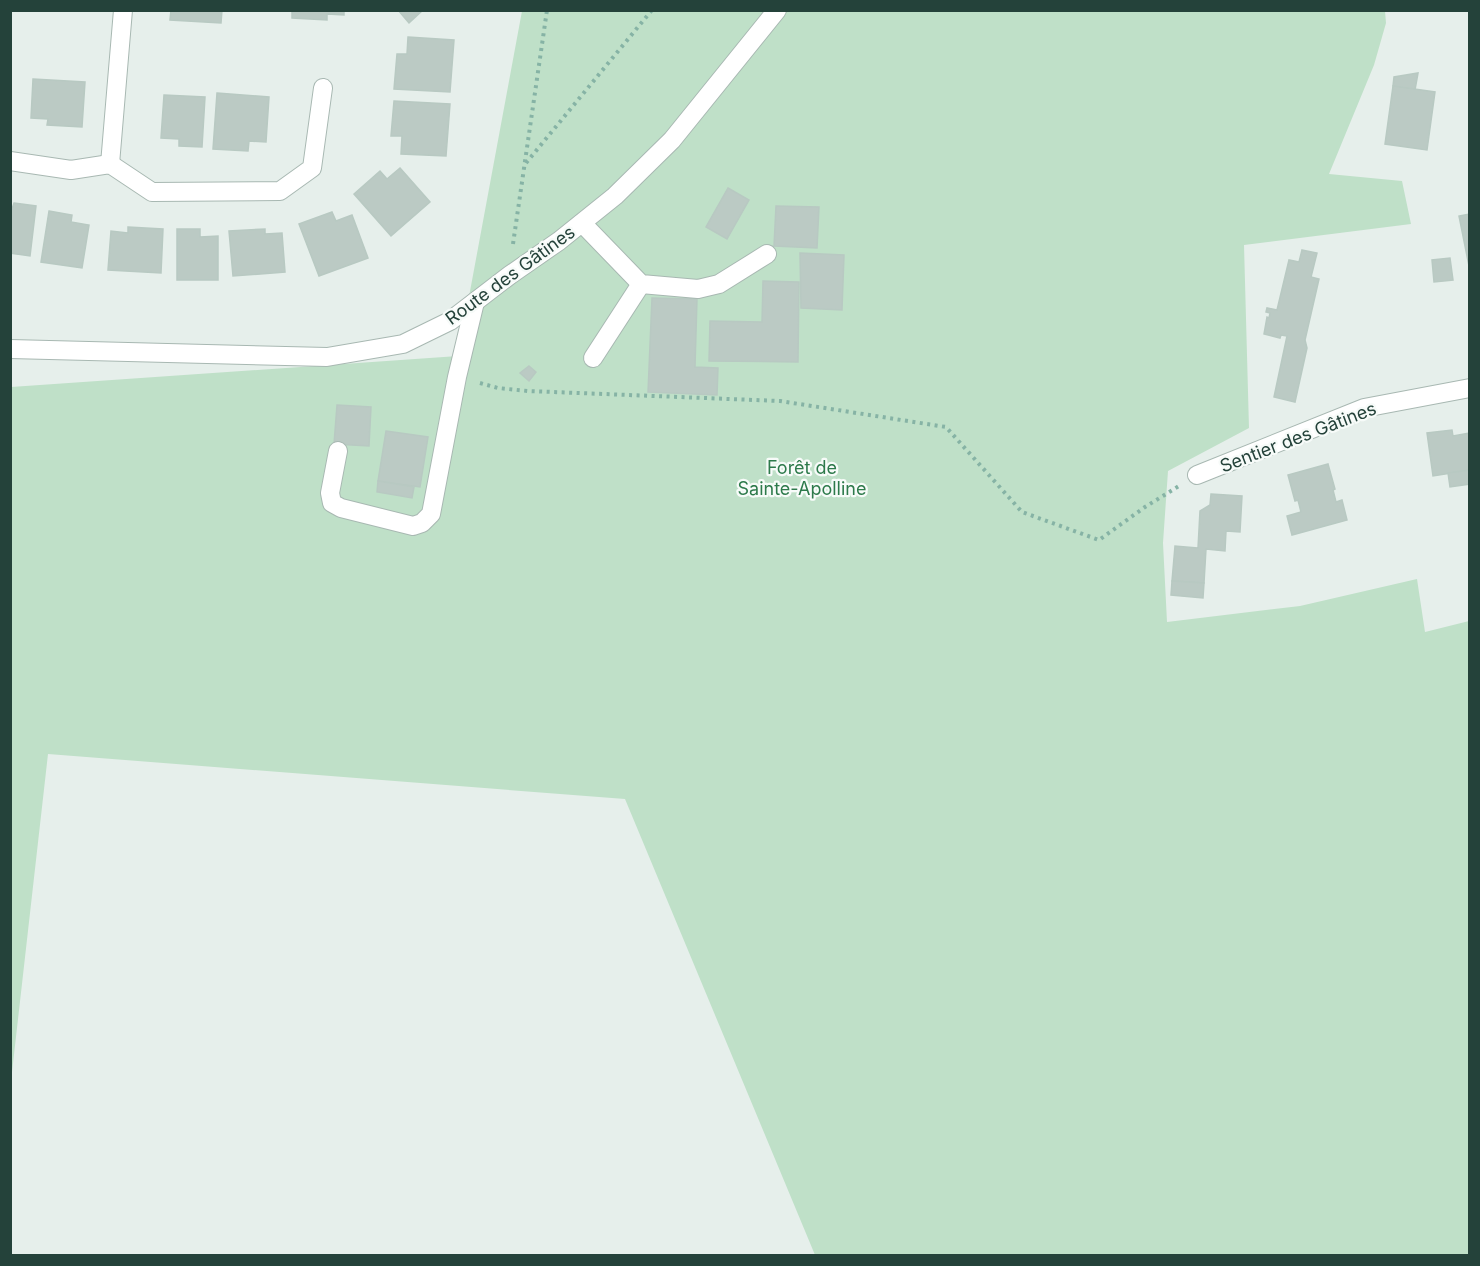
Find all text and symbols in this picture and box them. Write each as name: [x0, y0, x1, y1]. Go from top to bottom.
street label: Route des Gâtines: [441, 221, 579, 329]
street label: Sentier des Gâtines: [1217, 397, 1379, 477]
park label: Forêt de Sainte-Apolline: [738, 457, 866, 499]

